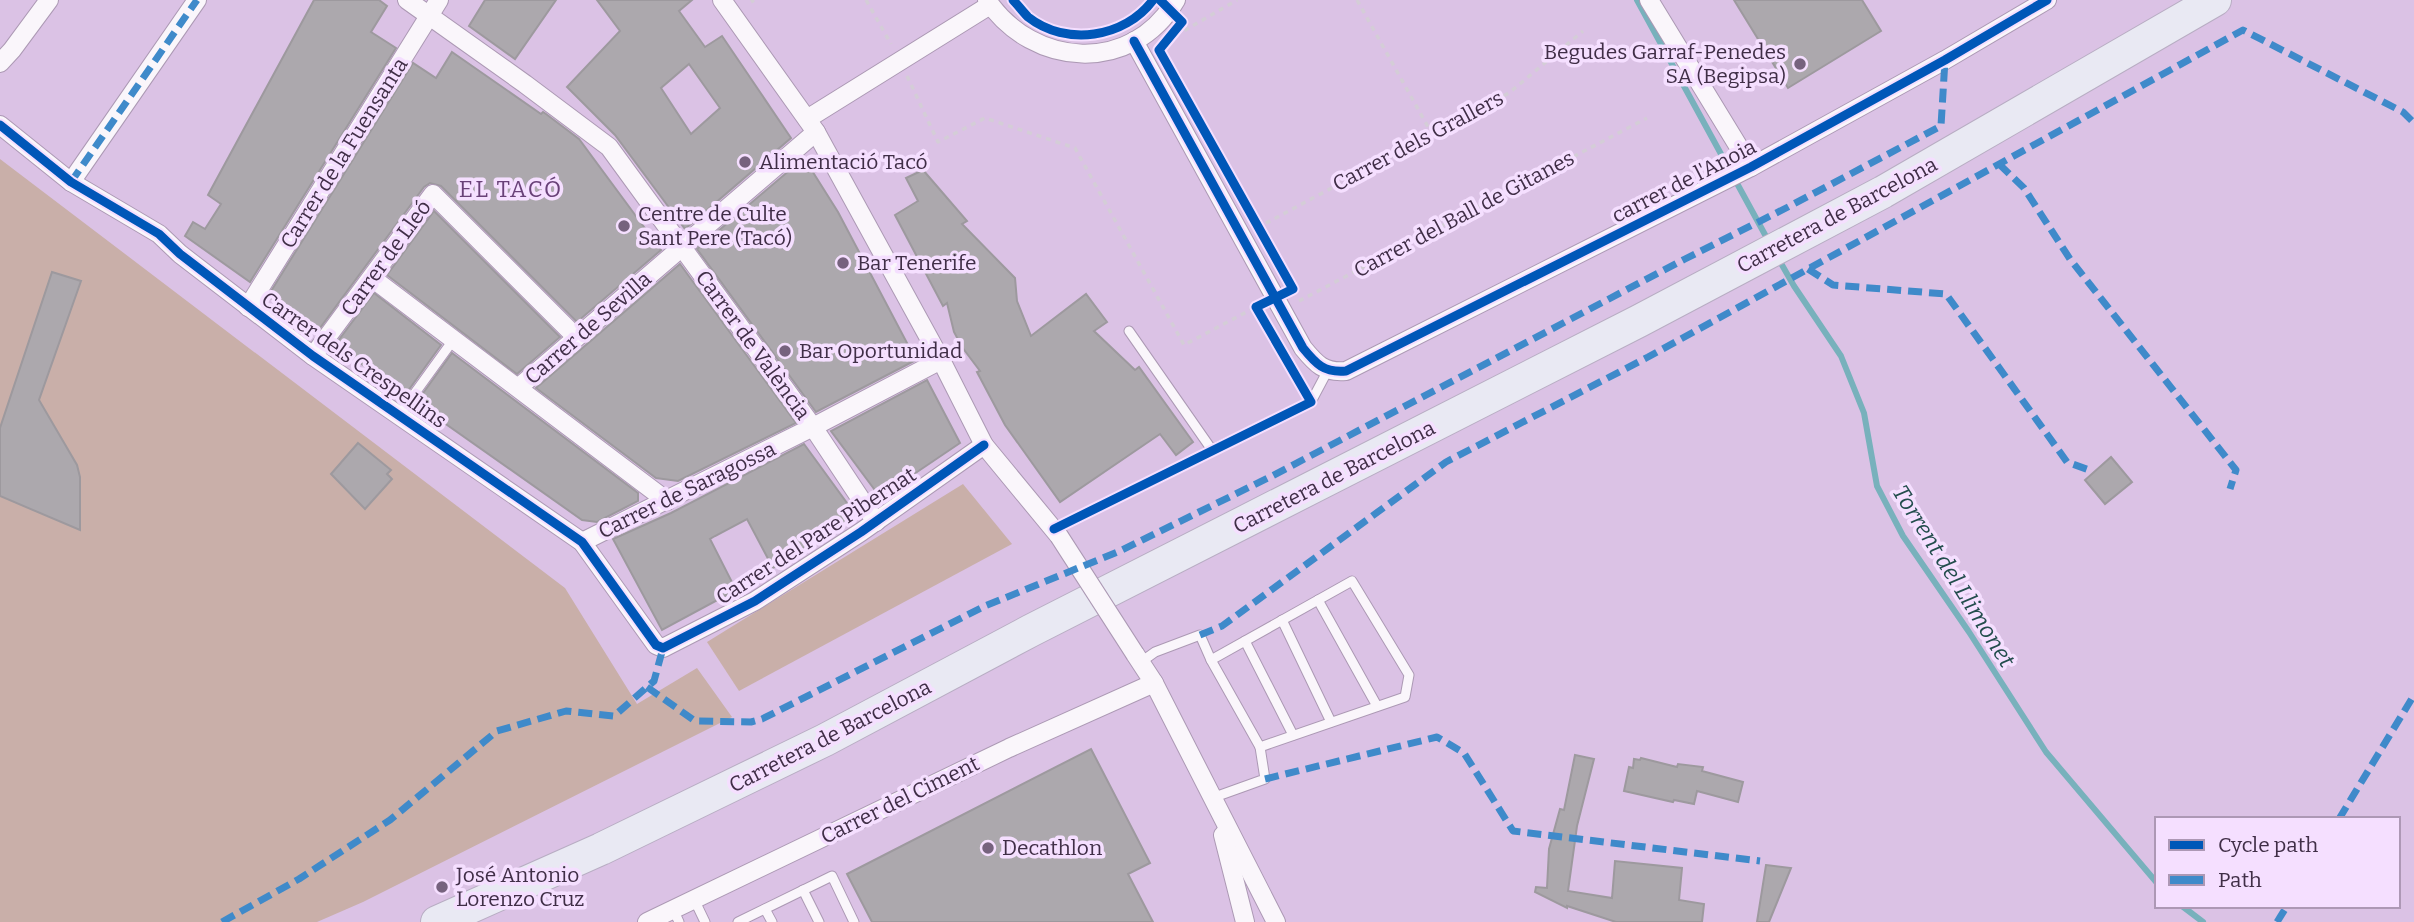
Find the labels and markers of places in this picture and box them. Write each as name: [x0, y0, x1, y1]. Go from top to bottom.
place label: Begudes Garraf-Penedes SA (Begipsa): [1544, 39, 1786, 89]
marker: Begudes Garraf-Penedes SA (Begipsa): [1792, 56, 1808, 72]
place label: Alimentació Tacó: [759, 149, 928, 175]
marker: Alimentació Tacó: [737, 154, 753, 170]
place label: Centre de Culte Sant Pere (Tacó): [638, 201, 792, 251]
marker: Centre de Culte Sant Pere (Tacó): [616, 218, 632, 234]
place label: Bar Tenerife: [857, 250, 976, 276]
marker: Bar Tenerife: [835, 255, 851, 271]
place label: Bar Oportunidad: [799, 338, 962, 364]
marker: Bar Oportunidad: [777, 343, 793, 359]
place label: Decathlon: [1002, 835, 1102, 861]
marker: Decathlon: [980, 840, 996, 856]
place label: José Antonio Lorenzo Cruz: [455, 862, 584, 912]
marker: José Antonio Lorenzo Cruz: [434, 879, 450, 895]

